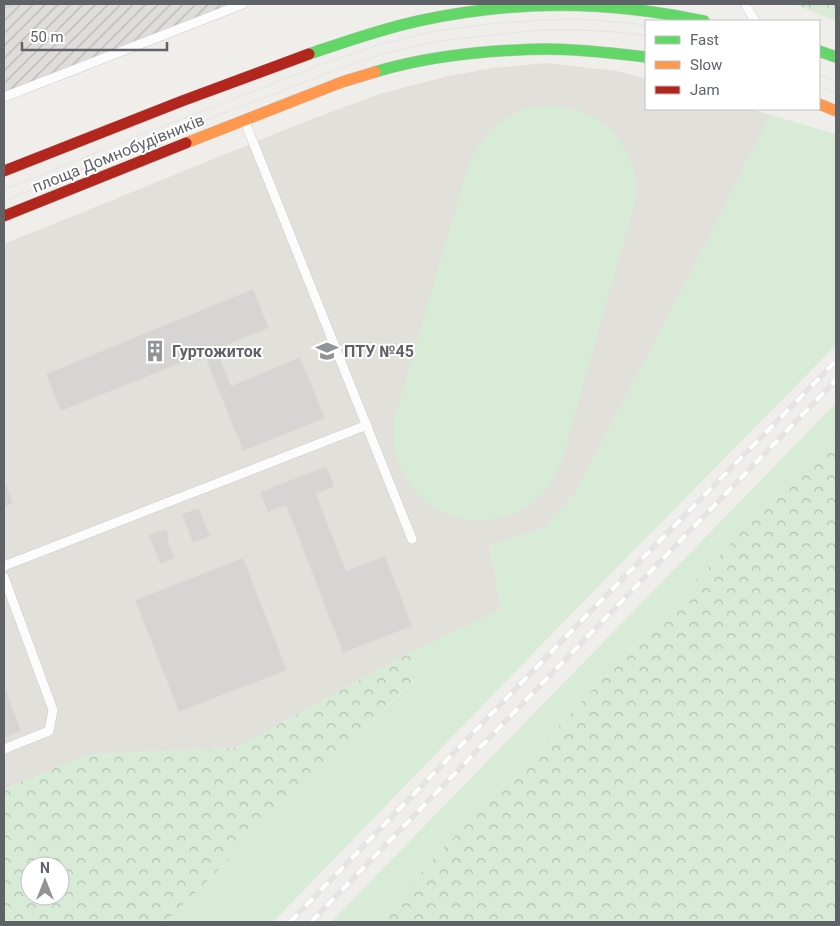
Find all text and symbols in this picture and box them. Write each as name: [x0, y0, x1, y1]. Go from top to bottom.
scale bar: [22, 20, 168, 52]
legend: [645, 20, 820, 110]
text: 50 m: [30, 28, 64, 46]
text: Fast: [690, 31, 719, 49]
text: Slow: [690, 56, 722, 74]
text: Jam: [690, 81, 720, 99]
street label: площа Домнобудівників: [29, 110, 207, 197]
building icon: Гуртожиток: [142, 338, 168, 364]
school or university icon: ПТУ №45: [314, 338, 340, 364]
place label: Гуртожиток: [172, 342, 263, 361]
place label: ПТУ №45: [344, 342, 414, 361]
north arrow: [20, 856, 70, 906]
text: N: [40, 860, 50, 876]

